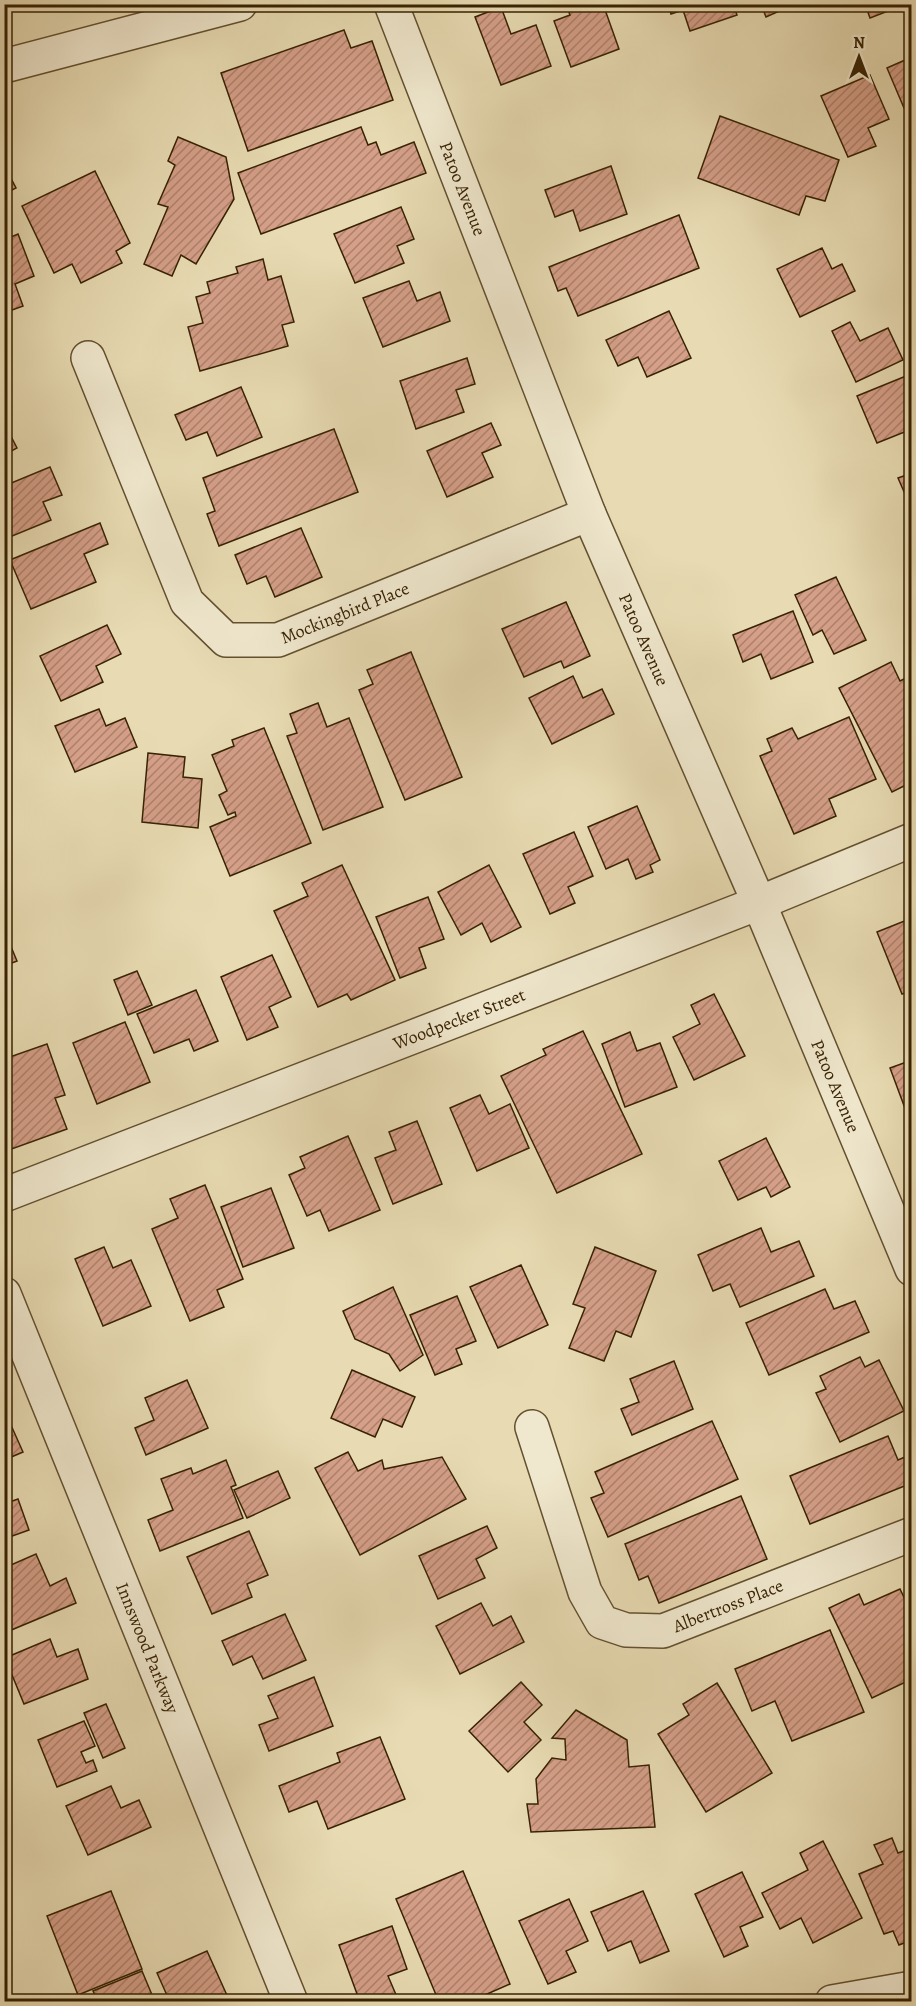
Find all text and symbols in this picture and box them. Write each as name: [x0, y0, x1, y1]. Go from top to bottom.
north arrow: [829, 27, 889, 87]
text: N: [853, 32, 865, 54]
street label: Patoo Avenue: [434, 138, 492, 239]
street label: Mockingbird Place: [277, 576, 413, 650]
street label: Patoo Avenue: [613, 589, 675, 690]
street label: Woodpecker Street: [389, 983, 529, 1056]
street label: Patoo Avenue: [805, 1036, 866, 1136]
street label: Albertross Place: [669, 1573, 787, 1638]
street label: Innswood Parkway: [110, 1579, 185, 1718]

